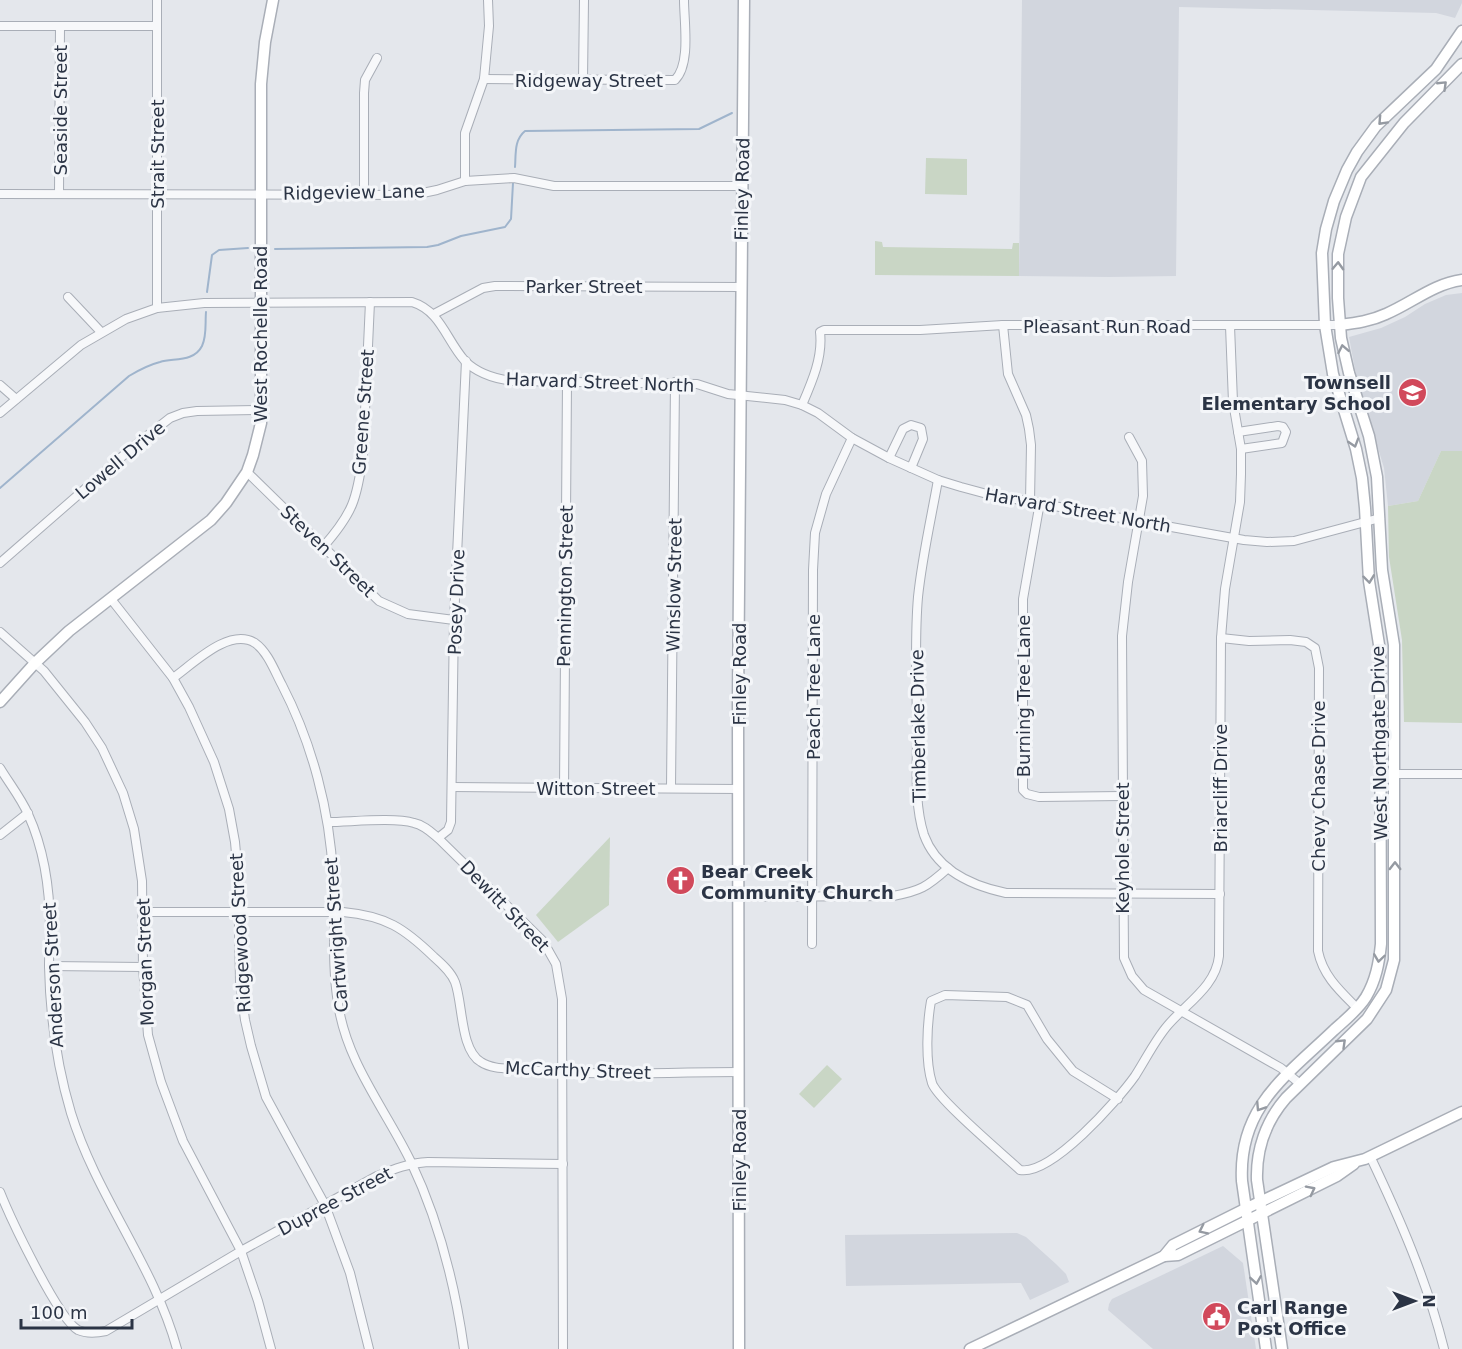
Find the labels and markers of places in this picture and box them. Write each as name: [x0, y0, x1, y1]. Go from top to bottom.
place label: Townsell Elementary School: [1202, 372, 1391, 414]
school or university icon: Townsell Elementary School: [1396, 376, 1428, 408]
place label: Bear Creek Community Church: [701, 861, 894, 903]
church icon: Bear Creek Community Church: [664, 865, 696, 897]
place label: Carl Range Post Office: [1237, 1297, 1348, 1339]
public building icon: Carl Range Post Office: [1200, 1301, 1232, 1333]

